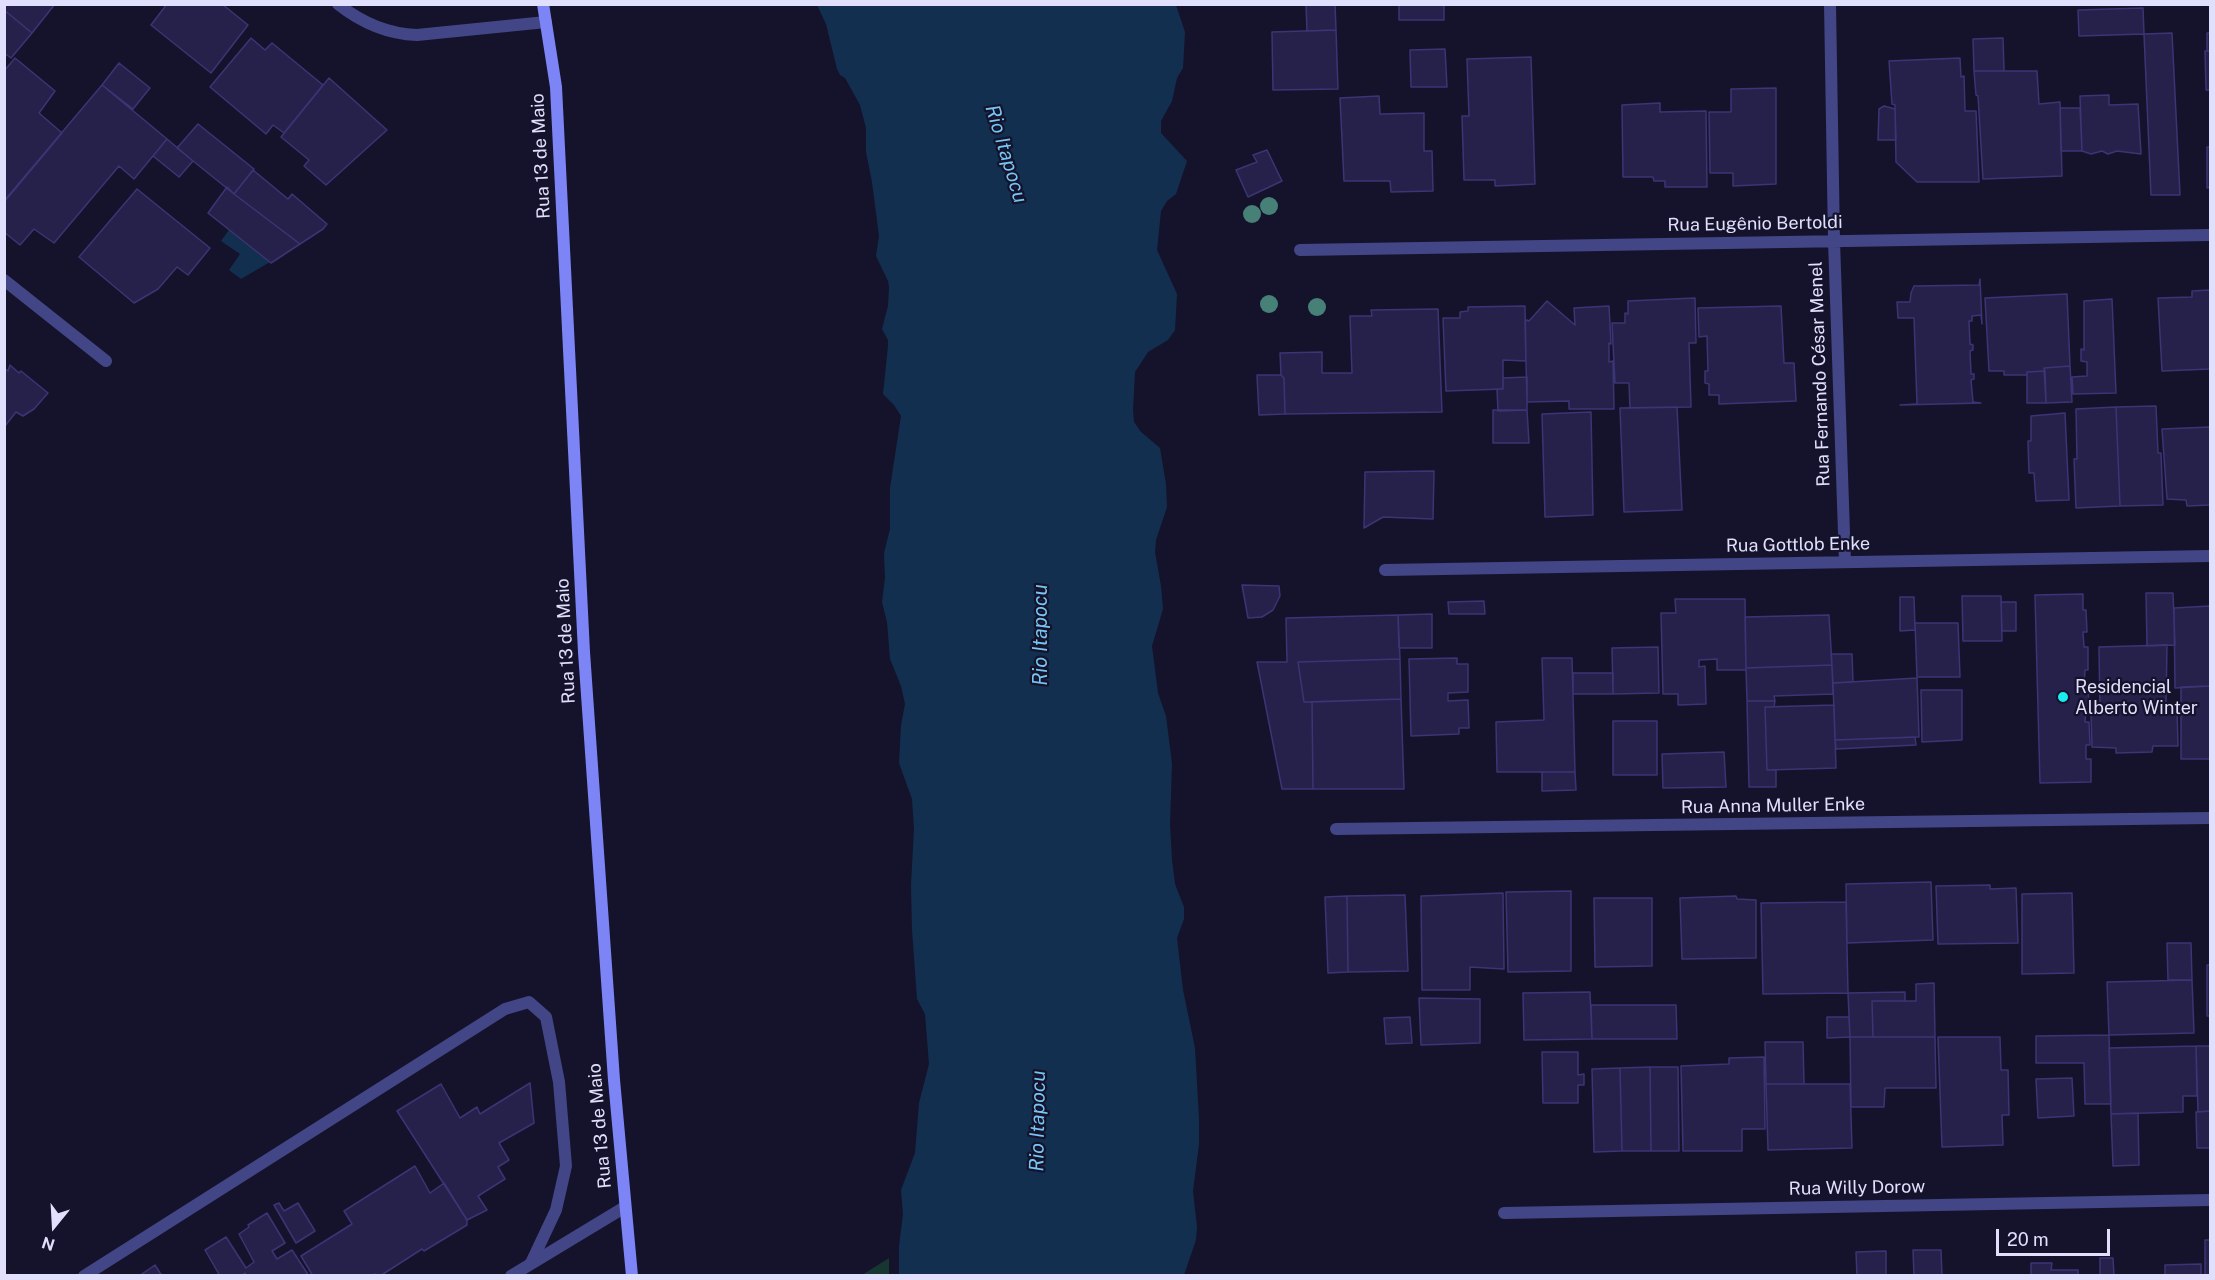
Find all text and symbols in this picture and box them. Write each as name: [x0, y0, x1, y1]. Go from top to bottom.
street label: Rua 13 de Maio: [527, 93, 555, 219]
water label: Rio Itapocu: [980, 102, 1032, 206]
street label: Rua Eugênio Bertoldi: [1667, 212, 1843, 236]
street label: Rua Fernando César Menel: [1805, 261, 1835, 487]
street label: Rua Gottlob Enke: [1726, 533, 1870, 557]
street label: Rua 13 de Maio: [552, 578, 580, 704]
water label: Rio Itapocu: [1029, 584, 1053, 686]
place label: Residencial Alberto Winter: [2075, 676, 2198, 718]
marker: Residencial Alberto Winter: [2056, 690, 2070, 704]
street label: Rua Anna Muller Enke: [1681, 794, 1865, 818]
street label: Rua 13 de Maio: [584, 1062, 616, 1190]
water label: Rio Itapocu: [1025, 1070, 1051, 1172]
street label: Rua Willy Dorow: [1789, 1176, 1925, 1200]
north arrow: [24, 1196, 84, 1256]
scale bar: [1999, 1217, 2113, 1255]
text: 20 m: [2007, 1229, 2049, 1250]
text: N: [39, 1233, 57, 1255]

